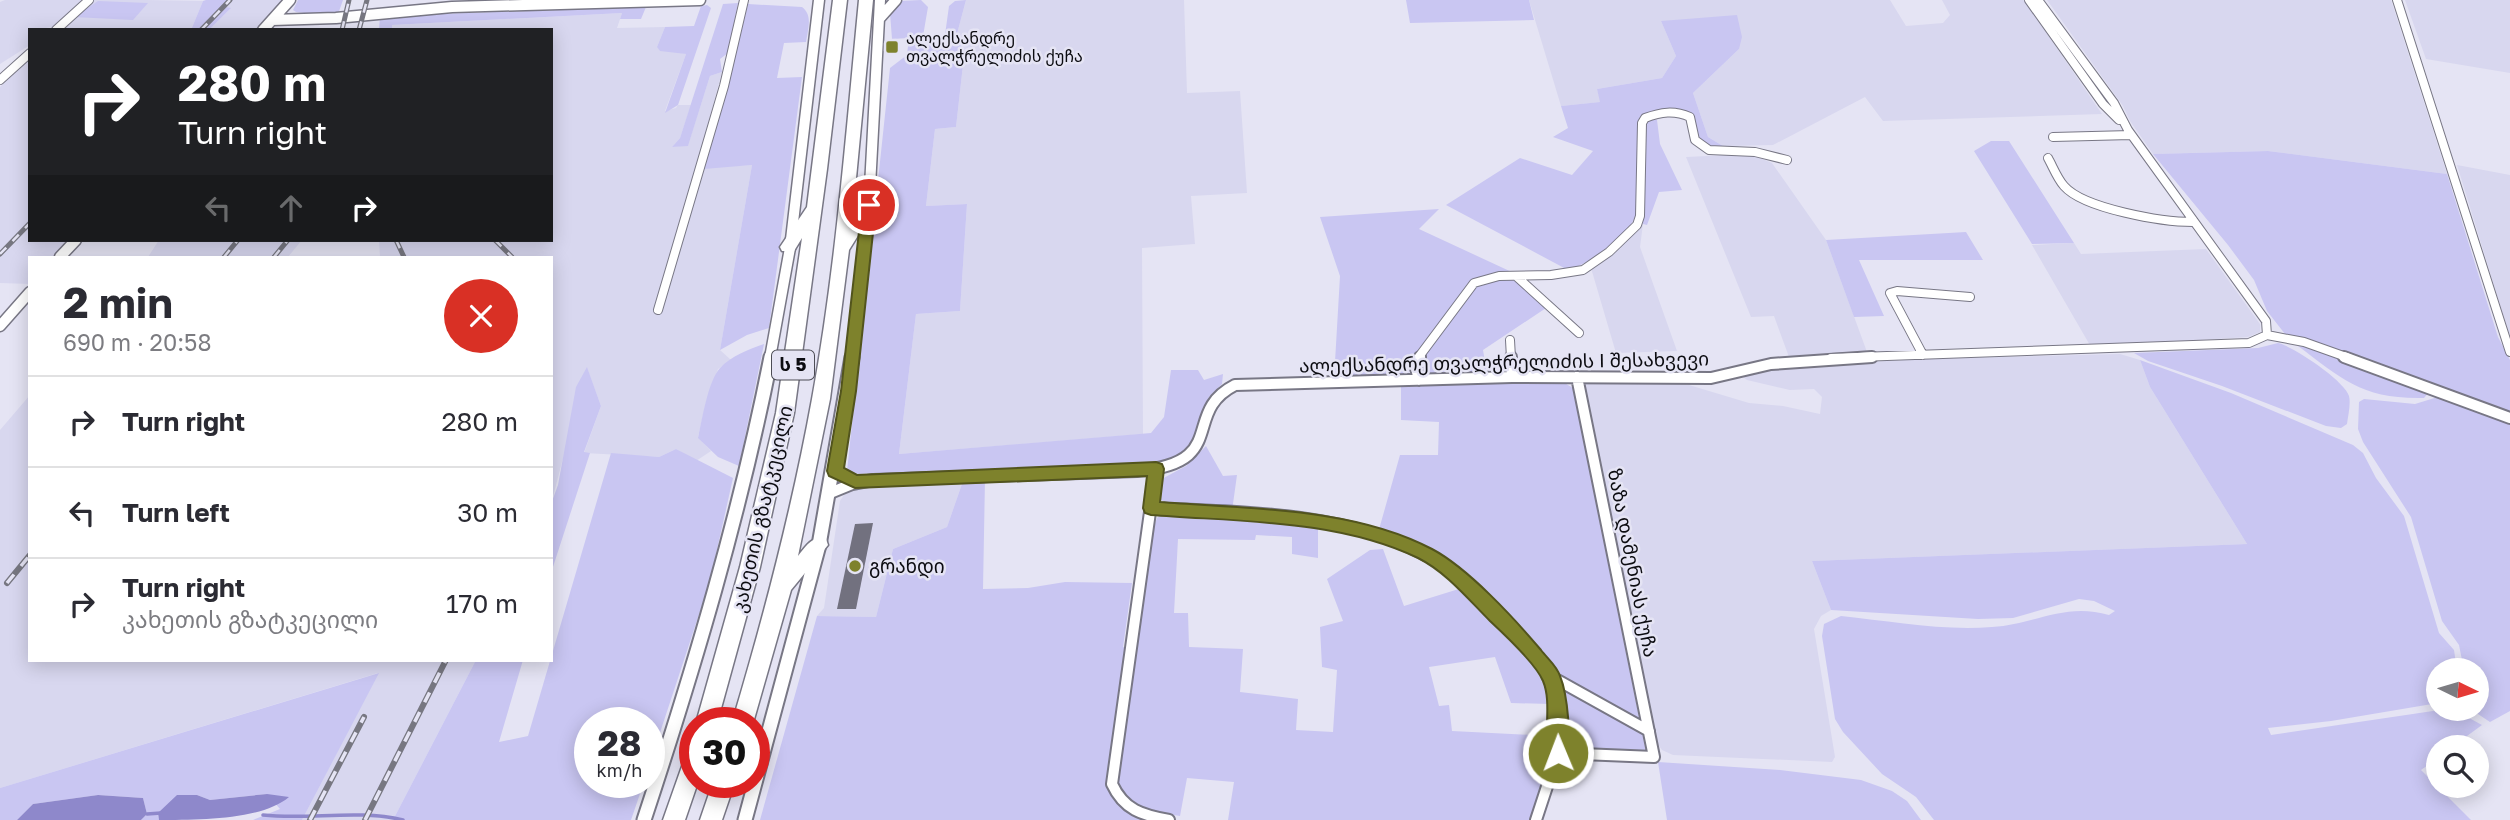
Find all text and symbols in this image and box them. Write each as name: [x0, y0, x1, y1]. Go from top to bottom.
place label: ალექსანდრე თვალჭრელიძის ქუჩა: [906, 28, 1083, 67]
marker: ალექსანდრე თვალჭრელიძის ქუჩა: [884, 39, 900, 55]
text: 280 m: [178, 53, 326, 112]
icon: right: [63, 56, 154, 147]
text: Turn right: [178, 113, 327, 151]
pin: [839, 175, 899, 235]
icon: arrive: [850, 186, 888, 224]
icon: left: [199, 189, 237, 227]
icon: ahead: [272, 189, 310, 227]
icon: right: [345, 189, 383, 227]
text: 2 min: [63, 277, 173, 327]
button: close: [444, 279, 518, 353]
text: 690 m · 20:58: [63, 328, 211, 356]
street label: ალექსანდრე თვალჭრელიძის I შესახვევი: [1299, 346, 1709, 379]
road number: ს 5: [772, 351, 814, 380]
icon: right: [63, 403, 101, 441]
street label: კახეთის გზატკეცილი: [726, 403, 798, 615]
text: Turn right: [122, 406, 245, 437]
text: 280 m: [441, 406, 518, 437]
street label: ზაზა დამენიას ქუჩა: [1602, 467, 1663, 659]
icon: left: [63, 494, 101, 532]
text: Turn left: [122, 497, 230, 528]
text: 30 m: [457, 497, 518, 528]
place label: გრანდი: [869, 554, 945, 579]
marker: გრანდი: [847, 558, 863, 574]
text: Turn right: [122, 572, 245, 603]
icon: right: [63, 585, 101, 623]
text: 170 m: [446, 588, 518, 619]
text: კახეთის გზატკეცილი: [122, 605, 378, 633]
north arrow: [2426, 658, 2488, 721]
map controls: [2426, 658, 2489, 798]
speed limit sign: 30: [679, 707, 770, 798]
position arrow: [1521, 716, 1595, 790]
text: 28: [598, 722, 641, 764]
button: search: [2426, 735, 2489, 798]
text: km/h: [597, 759, 642, 781]

